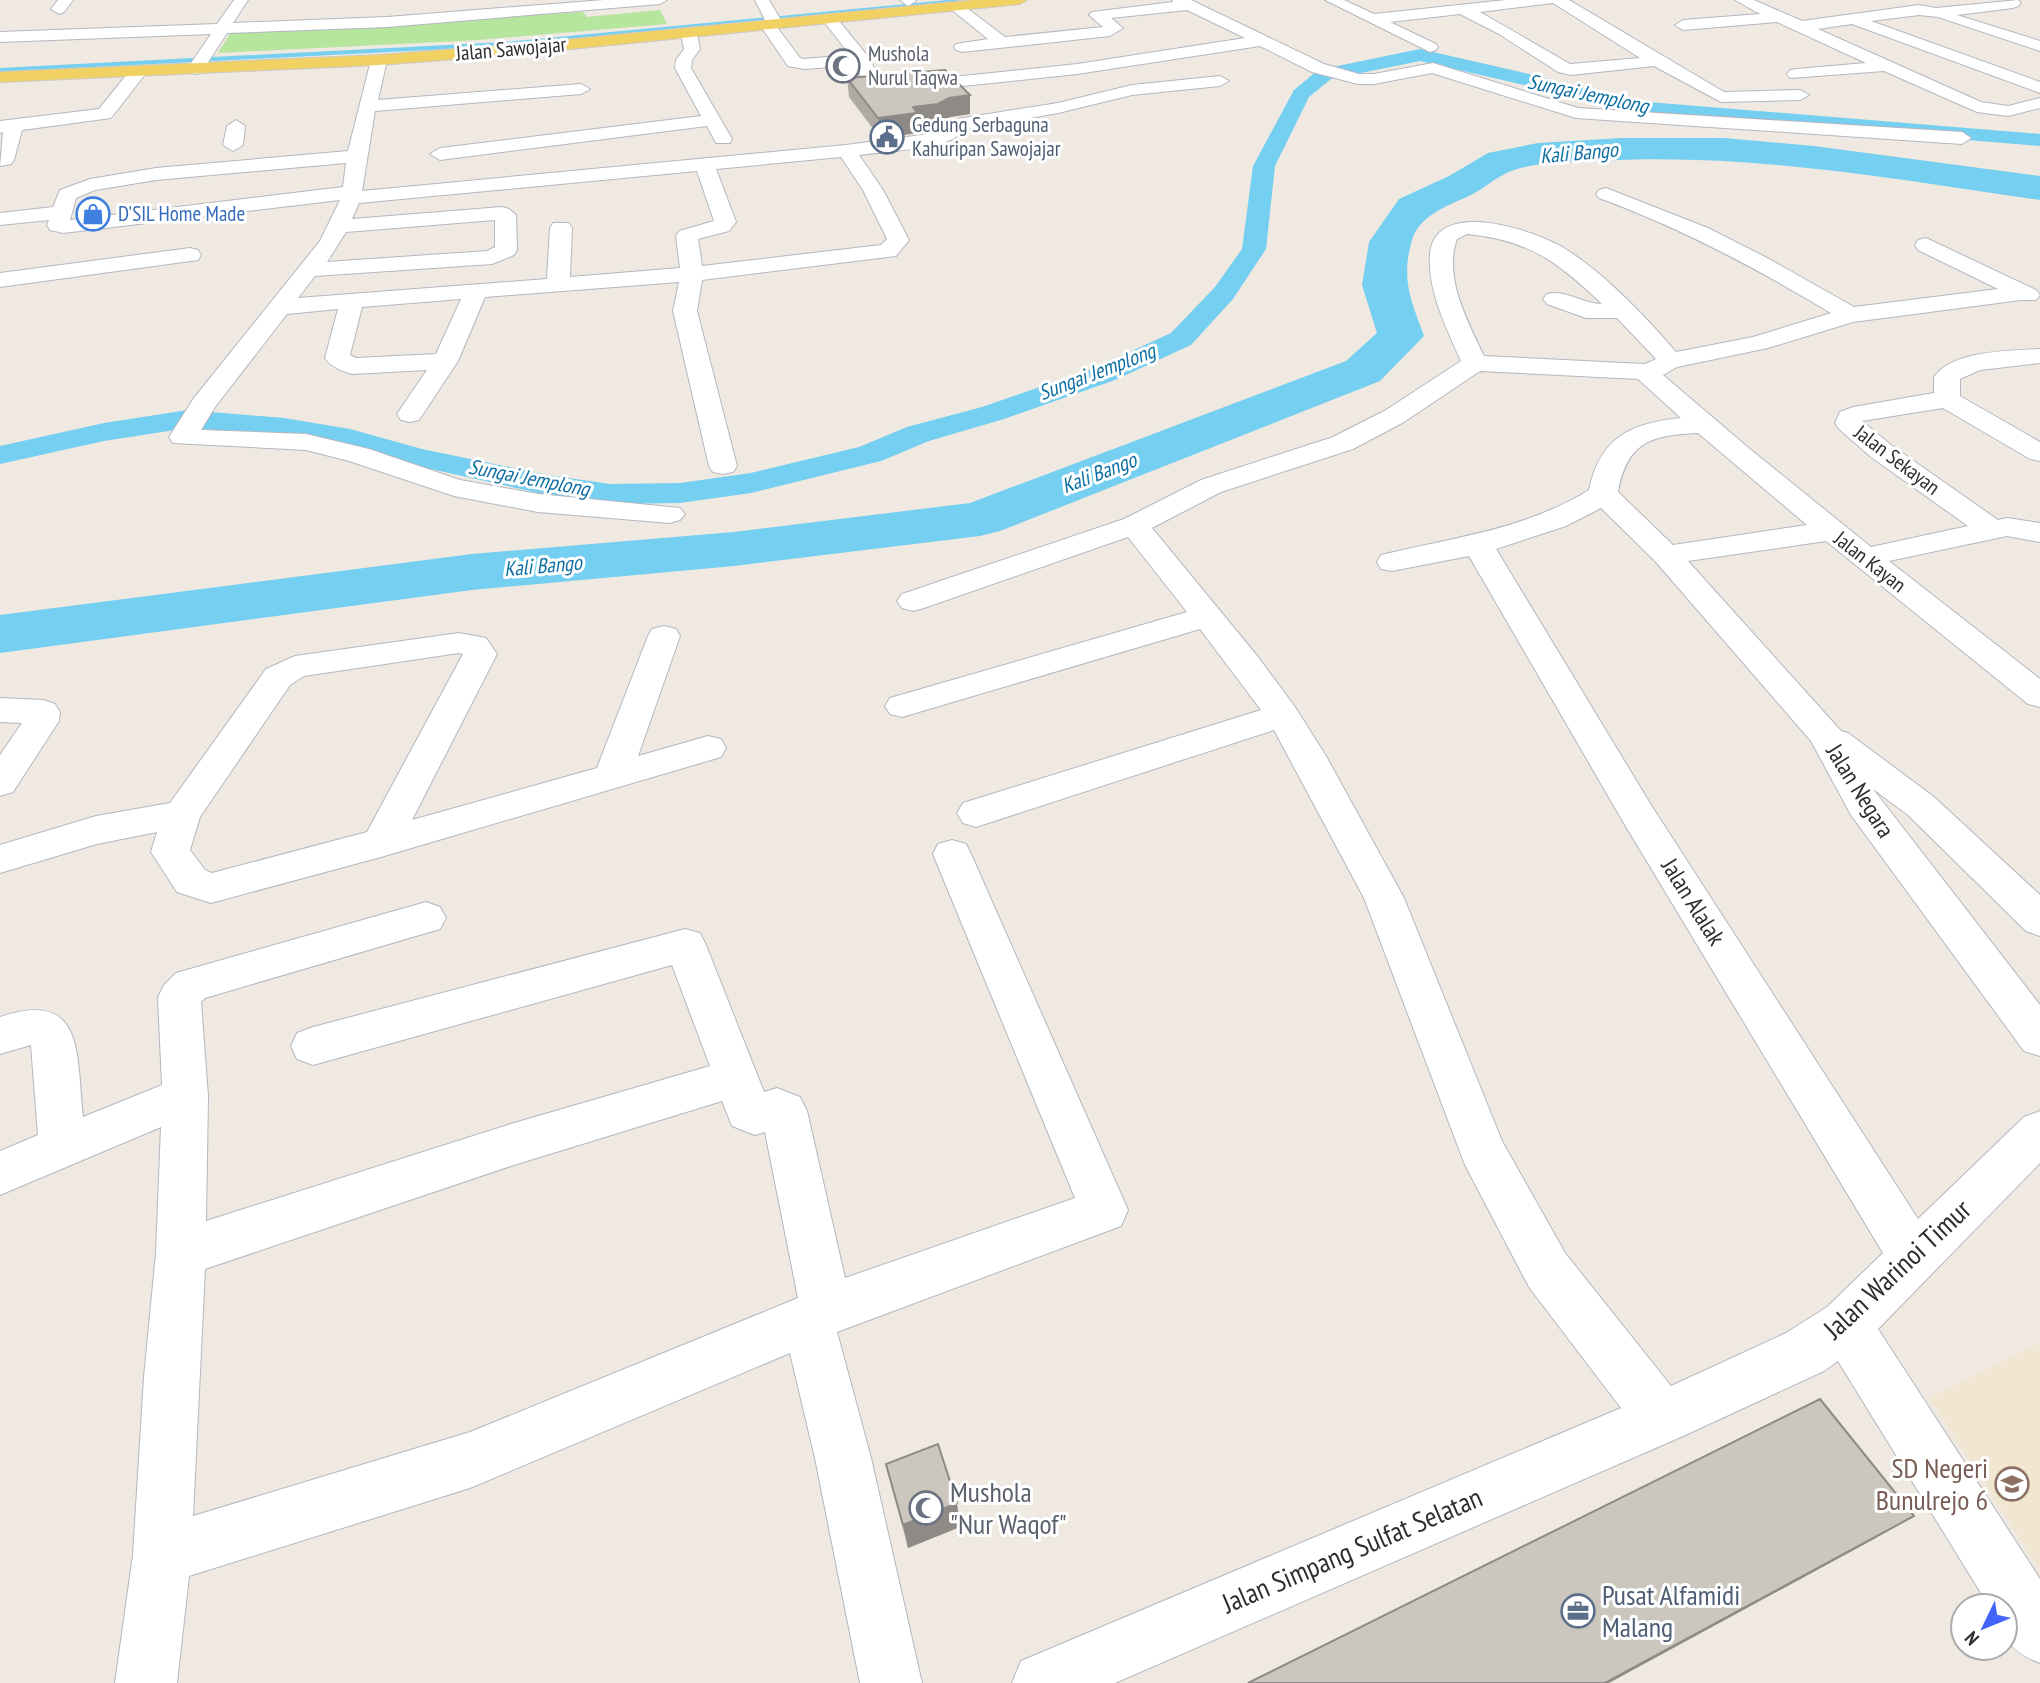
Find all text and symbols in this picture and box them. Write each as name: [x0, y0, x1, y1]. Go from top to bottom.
street label: Jalan Sawojajar: [454, 30, 568, 67]
place label: Mushola Nurul Taqwa: [868, 40, 958, 91]
mosque icon: Mushola Nurul Taqwa: [824, 47, 862, 85]
water label: Sungai Jemplong: [1525, 68, 1653, 120]
place label: Gedung Serbaguna Kahuripan Sawojajar: [912, 111, 1061, 162]
public building icon: Gedung Serbaguna Kahuripan Sawojajar: [868, 118, 906, 156]
water label: Kali Bango: [1539, 135, 1621, 169]
shop icon: D'SIL Home Made: [74, 195, 112, 233]
place label: D'SIL Home Made: [118, 200, 245, 227]
water label: Sungai Jemplong: [1035, 336, 1161, 406]
street label: Jalan Sekayan: [1848, 418, 1945, 501]
water label: Kali Bango: [1058, 445, 1142, 499]
water label: Sungai Jemplong: [466, 453, 594, 503]
street label: Jalan Kayan: [1828, 524, 1912, 598]
water label: Kali Bango: [503, 548, 585, 582]
street label: Jalan Negara: [1819, 737, 1901, 843]
street label: Jalan Alalak: [1654, 852, 1733, 951]
street label: Jalan Warinoi Timur: [1814, 1191, 1978, 1347]
place label: SD Negeri Bunulrejo 6: [1876, 1449, 1988, 1518]
school or university icon: SD Negeri Bunulrejo 6: [1993, 1465, 2031, 1503]
place label: Mushola "Nur Waqof": [950, 1473, 1067, 1542]
street label: Jalan Simpang Sulfat Selatan: [1215, 1478, 1487, 1621]
mosque icon: Mushola "Nur Waqof": [907, 1489, 945, 1527]
place label: Pusat Alfamidi Malang: [1602, 1576, 1740, 1645]
office icon: Pusat Alfamidi Malang: [1559, 1592, 1597, 1630]
north arrow: [1949, 1592, 2019, 1662]
text: N: [1959, 1627, 1984, 1651]

